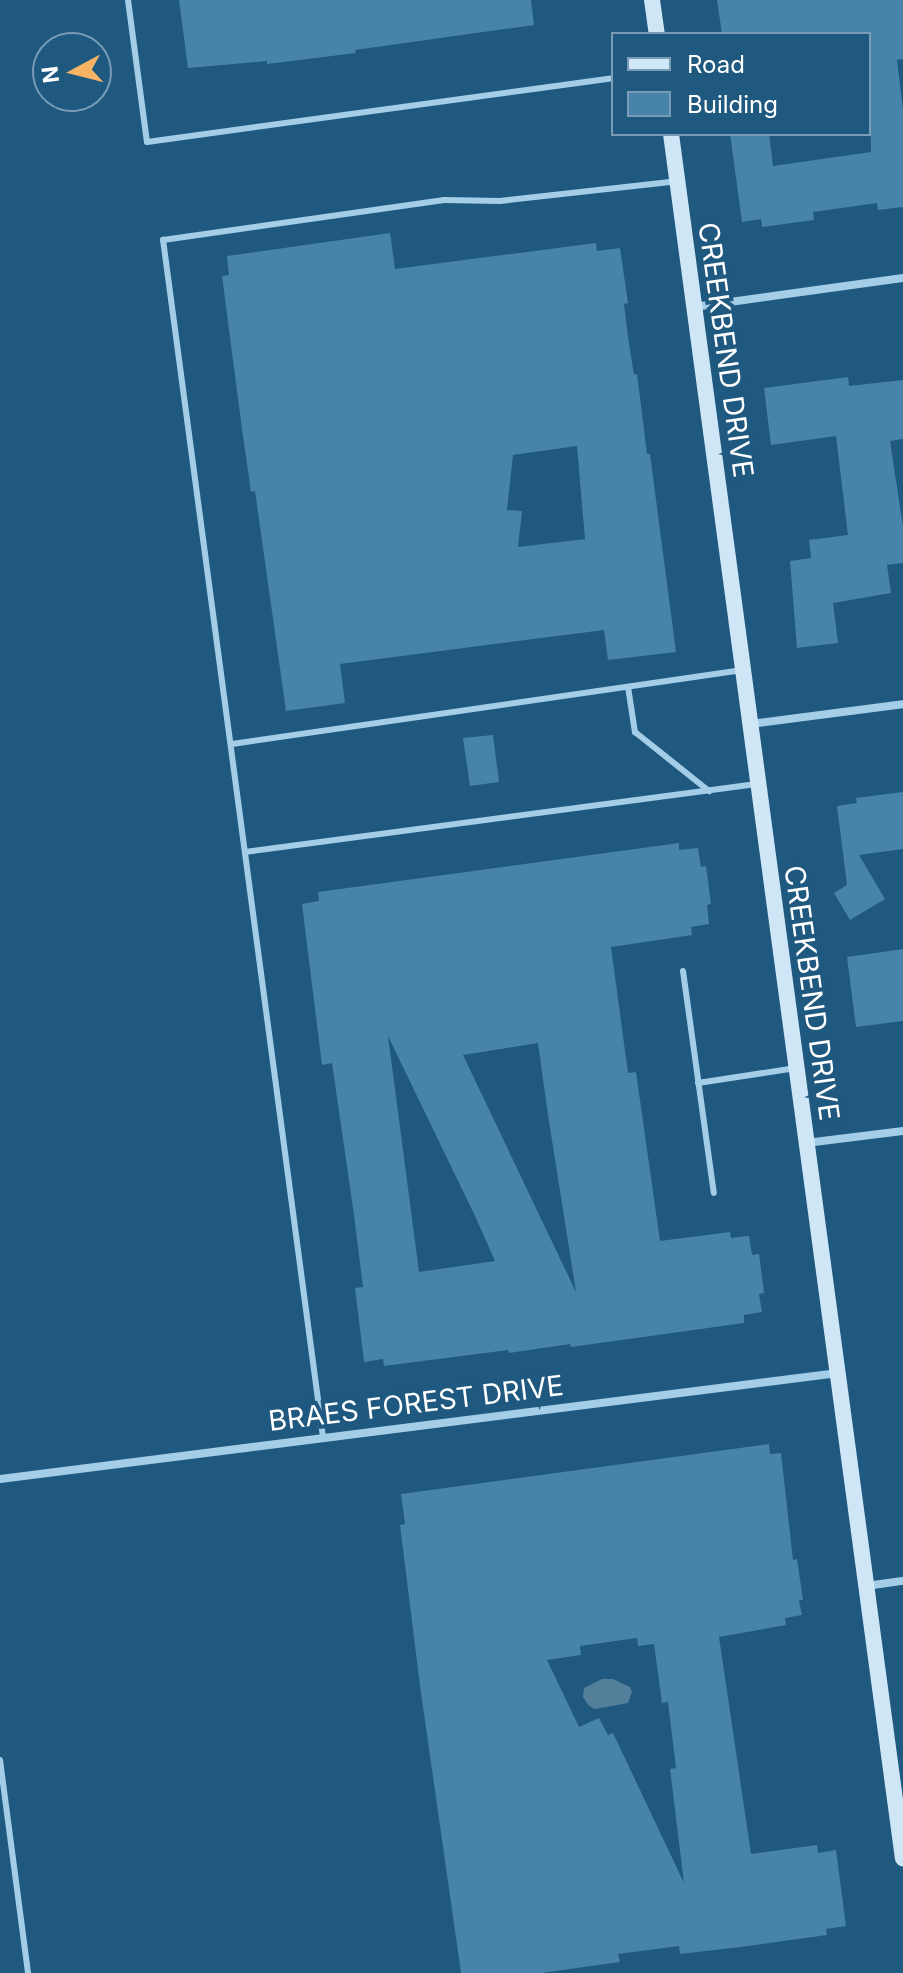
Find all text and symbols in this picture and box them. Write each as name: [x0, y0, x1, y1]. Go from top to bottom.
north arrow: [32, 32, 112, 112]
legend: [611, 32, 871, 136]
text: Road: [687, 50, 745, 79]
text: N: [36, 65, 64, 85]
text: Building: [687, 90, 778, 119]
street label: CREEKBEND DRIVE: [691, 220, 761, 480]
street label: CREEKBEND DRIVE: [777, 863, 847, 1123]
street label: BRAES FOREST DRIVE: [267, 1368, 565, 1438]

